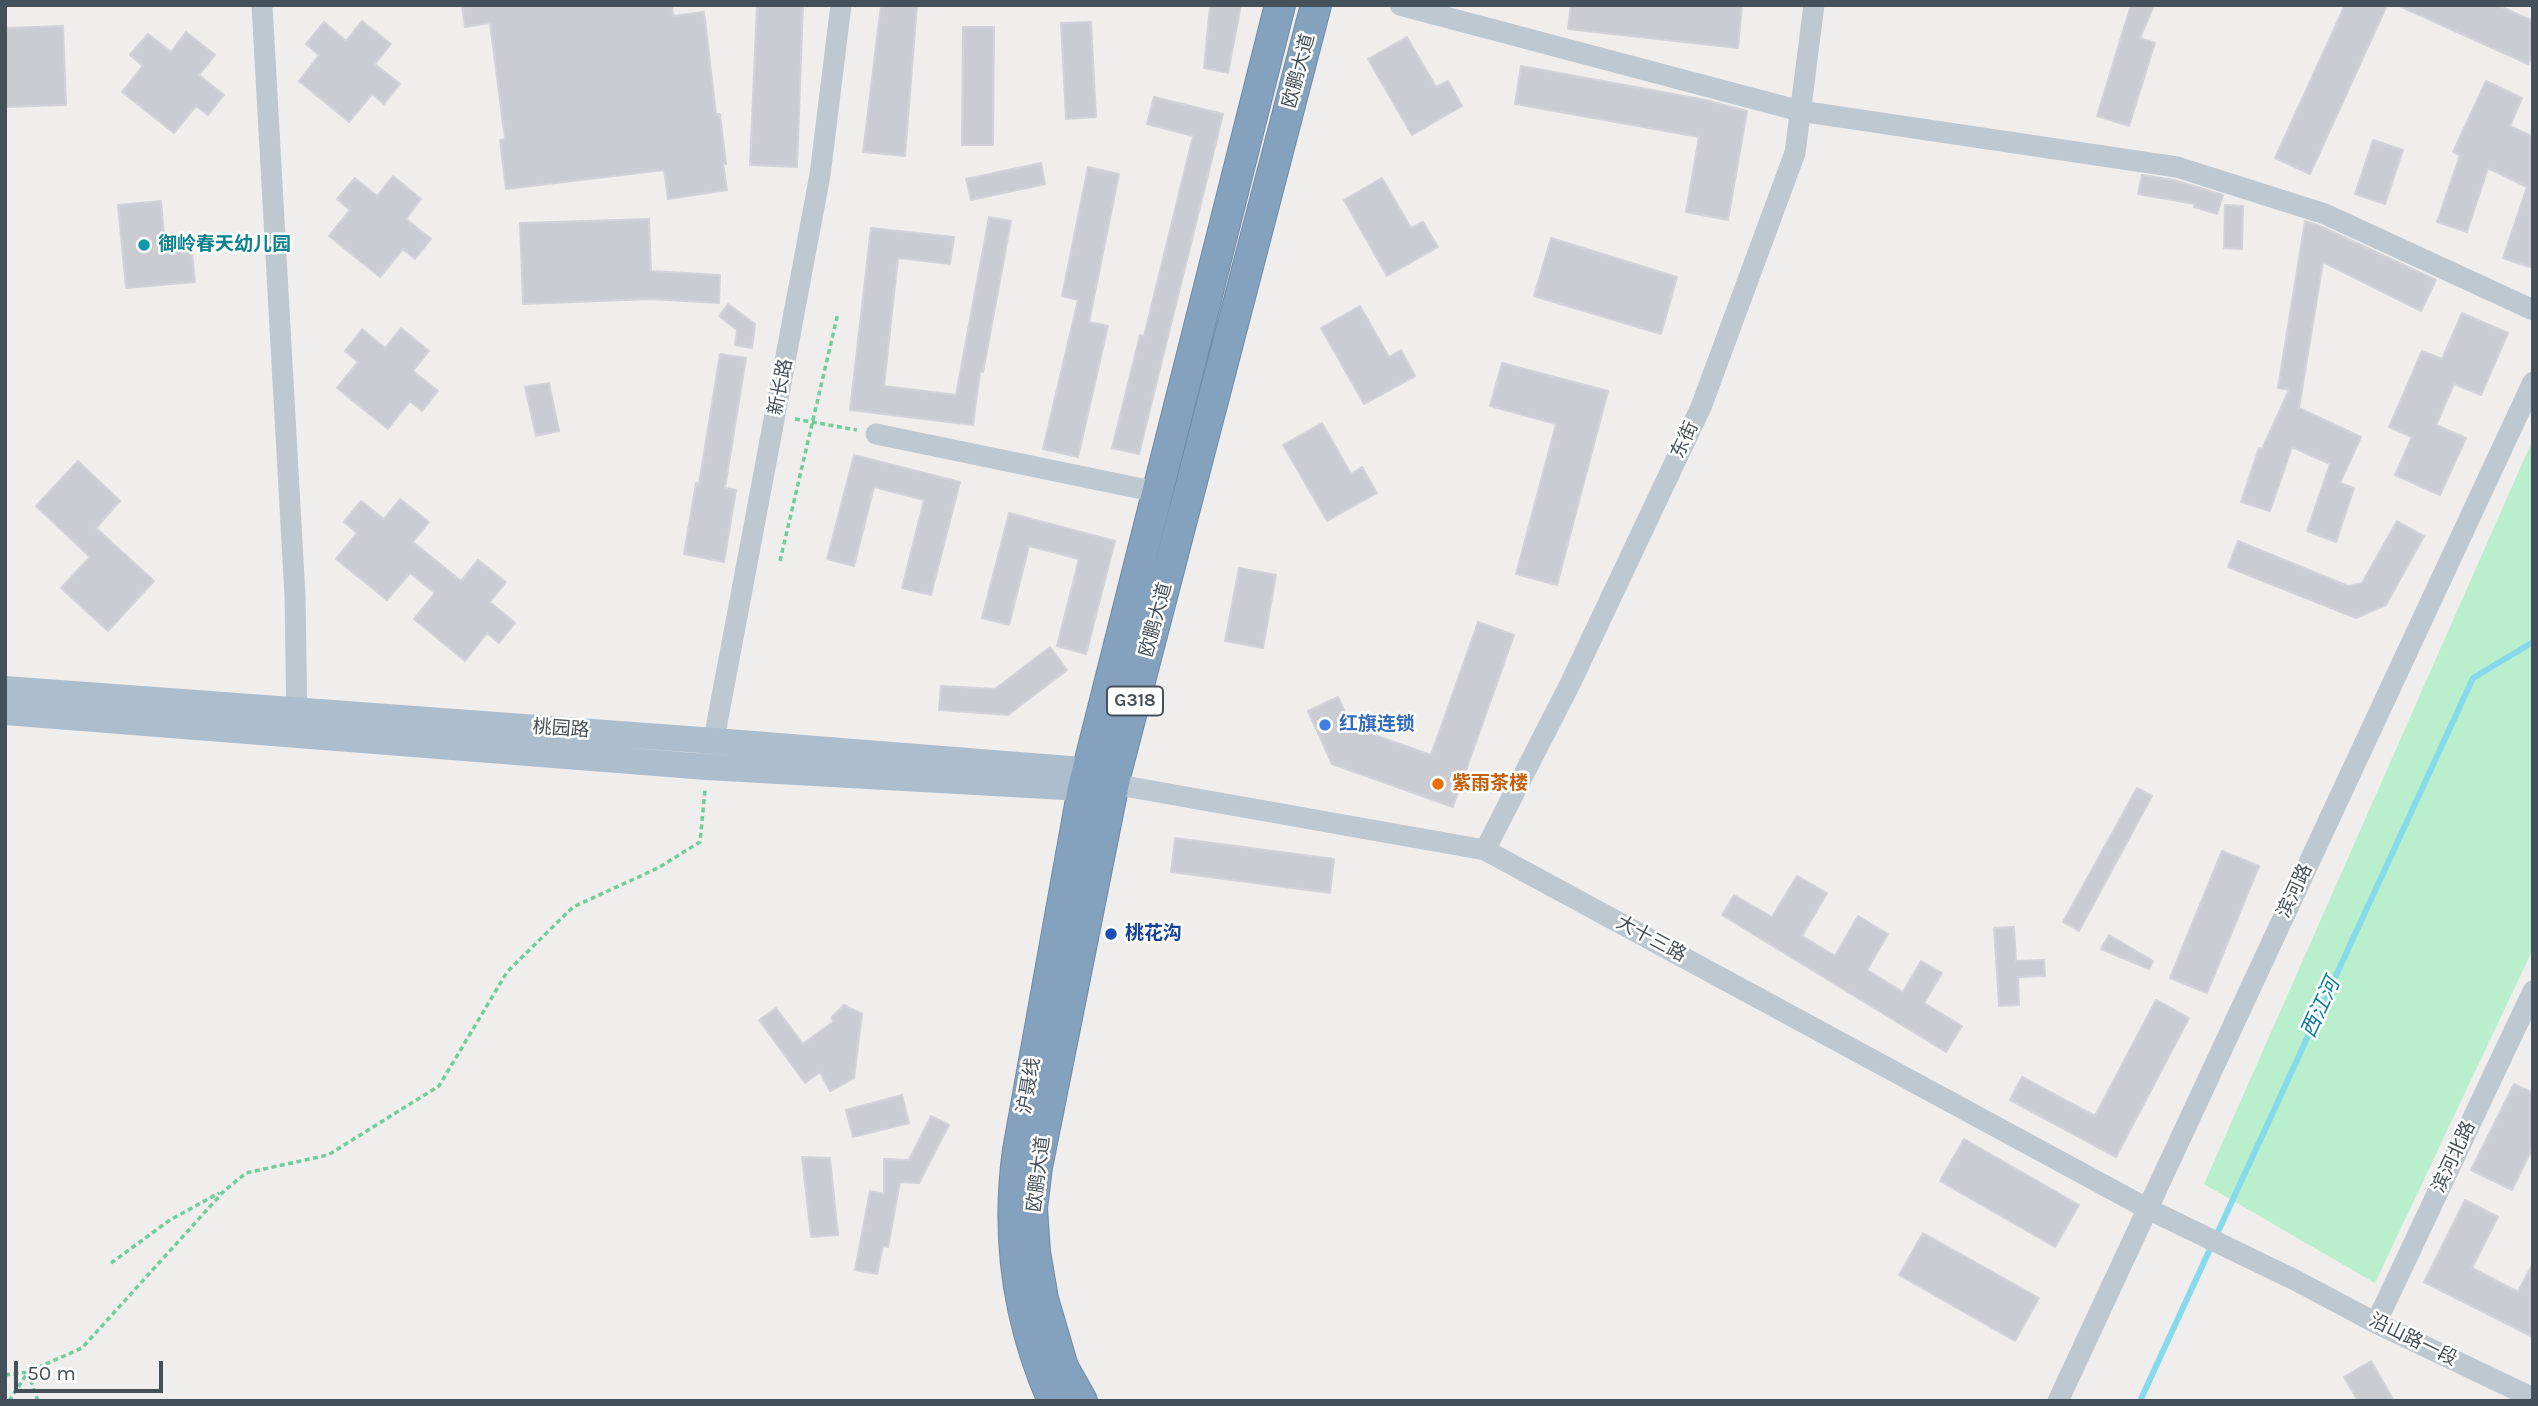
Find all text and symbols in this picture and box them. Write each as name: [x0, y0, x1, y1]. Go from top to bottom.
street label: 欧鹏大道: [1278, 31, 1320, 111]
place label: 御岭春天幼儿园: [158, 234, 291, 256]
marker: 御岭春天幼儿园: [136, 237, 152, 253]
street label: 新长路: [764, 357, 798, 417]
street label: 东街: [1667, 418, 1703, 462]
street label: 欧鹏大道: [1135, 580, 1177, 660]
road number: G318: [1107, 686, 1163, 716]
place label: 红旗连锁: [1339, 714, 1415, 736]
street label: 桃园路: [532, 716, 590, 742]
marker: 红旗连锁: [1317, 717, 1333, 733]
place label: 紫雨茶楼: [1452, 773, 1528, 795]
marker: 紫雨茶楼: [1430, 776, 1446, 792]
street label: 滨河路: [2273, 860, 2317, 922]
street label: 大十三路: [1612, 911, 1690, 967]
place label: 桃花沟: [1125, 923, 1182, 945]
marker: 桃花沟: [1103, 926, 1119, 942]
water label: 西江河: [2296, 974, 2346, 1042]
street label: 沪聂线: [1013, 1056, 1045, 1116]
street label: 滨河北路: [2428, 1118, 2480, 1196]
street label: 欧鹏大道: [1023, 1135, 1055, 1213]
street label: 沿山路一段: [2365, 1309, 2461, 1371]
scale bar: [18, 1346, 166, 1390]
text: 50 m: [27, 1361, 76, 1385]

